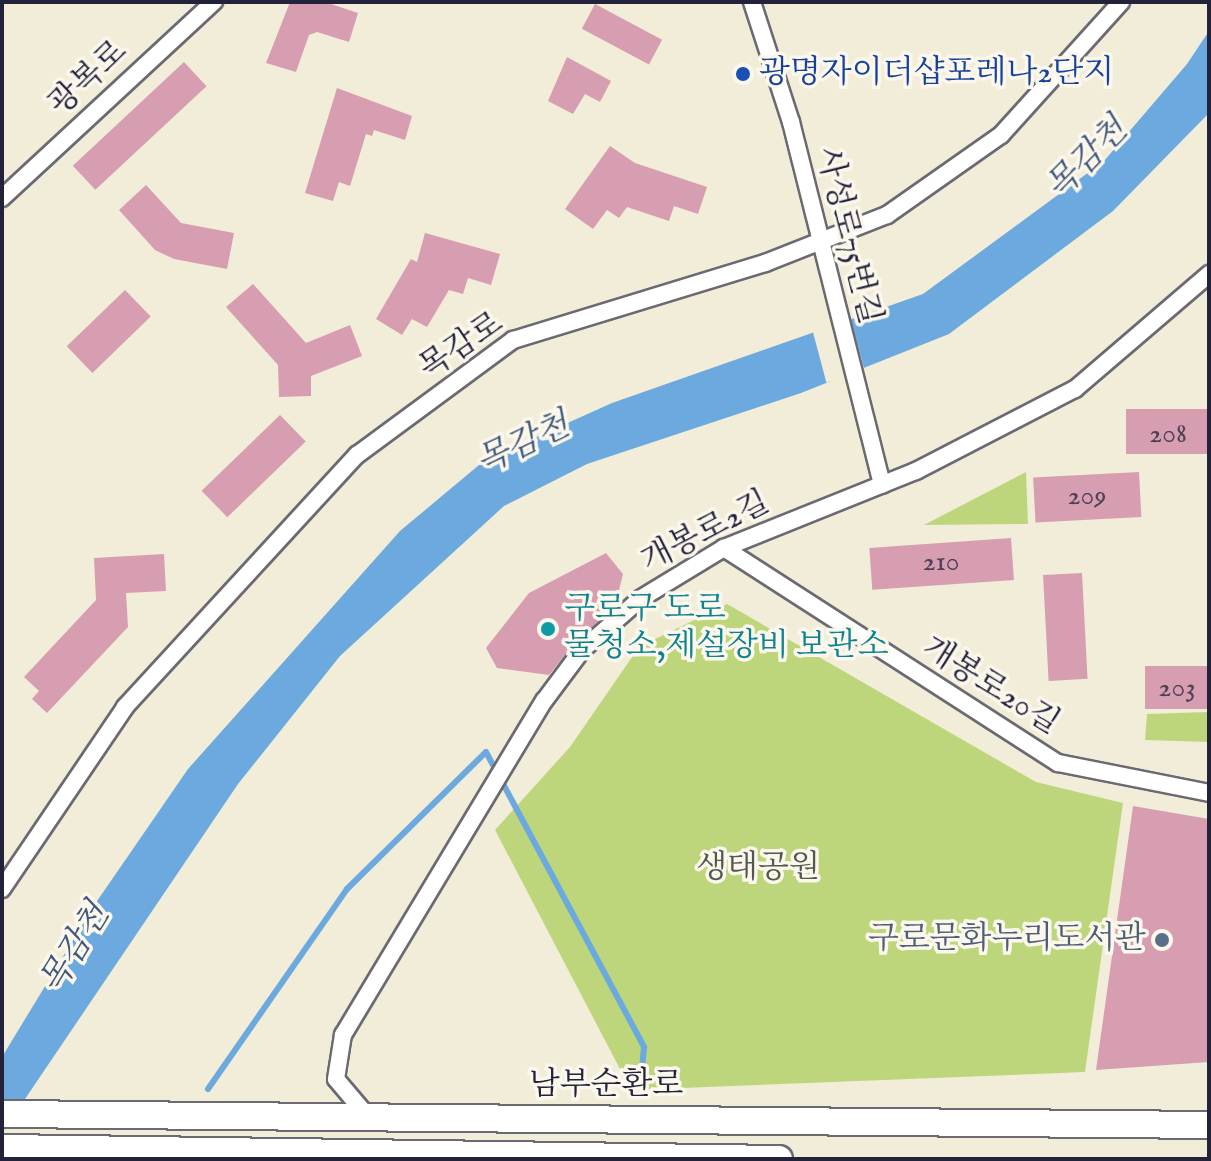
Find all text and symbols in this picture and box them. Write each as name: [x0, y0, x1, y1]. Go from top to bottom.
street label: 광복로: [42, 33, 136, 125]
place label: 광명자이더샵포레나2단지: [759, 55, 1114, 93]
marker: 광명자이더샵포레나2단지: [734, 65, 752, 83]
water label: 목감천: [1038, 110, 1136, 208]
street label: 사성로75번길: [806, 143, 888, 329]
street label: 목감로: [413, 305, 511, 389]
water label: 목감천: [470, 405, 576, 483]
house number: 208: [1149, 418, 1187, 452]
house number: 209: [1067, 480, 1107, 514]
street label: 개봉로2길: [636, 484, 776, 582]
house number: 210: [922, 546, 960, 580]
place label: 구로구 도로 물청소,제설장비 보관소: [564, 592, 889, 667]
marker: 구로구 도로 물청소,제설장비 보관소: [539, 620, 557, 638]
street label: 개봉로20길: [914, 630, 1066, 744]
house number: 203: [1158, 672, 1196, 706]
park label: 생태공원: [696, 850, 820, 888]
water label: 목감천: [32, 896, 118, 1002]
place label: 구로문화누리도서관: [868, 921, 1146, 959]
marker: 구로문화누리도서관: [1153, 931, 1171, 949]
street label: 남부순환로: [529, 1067, 683, 1105]

